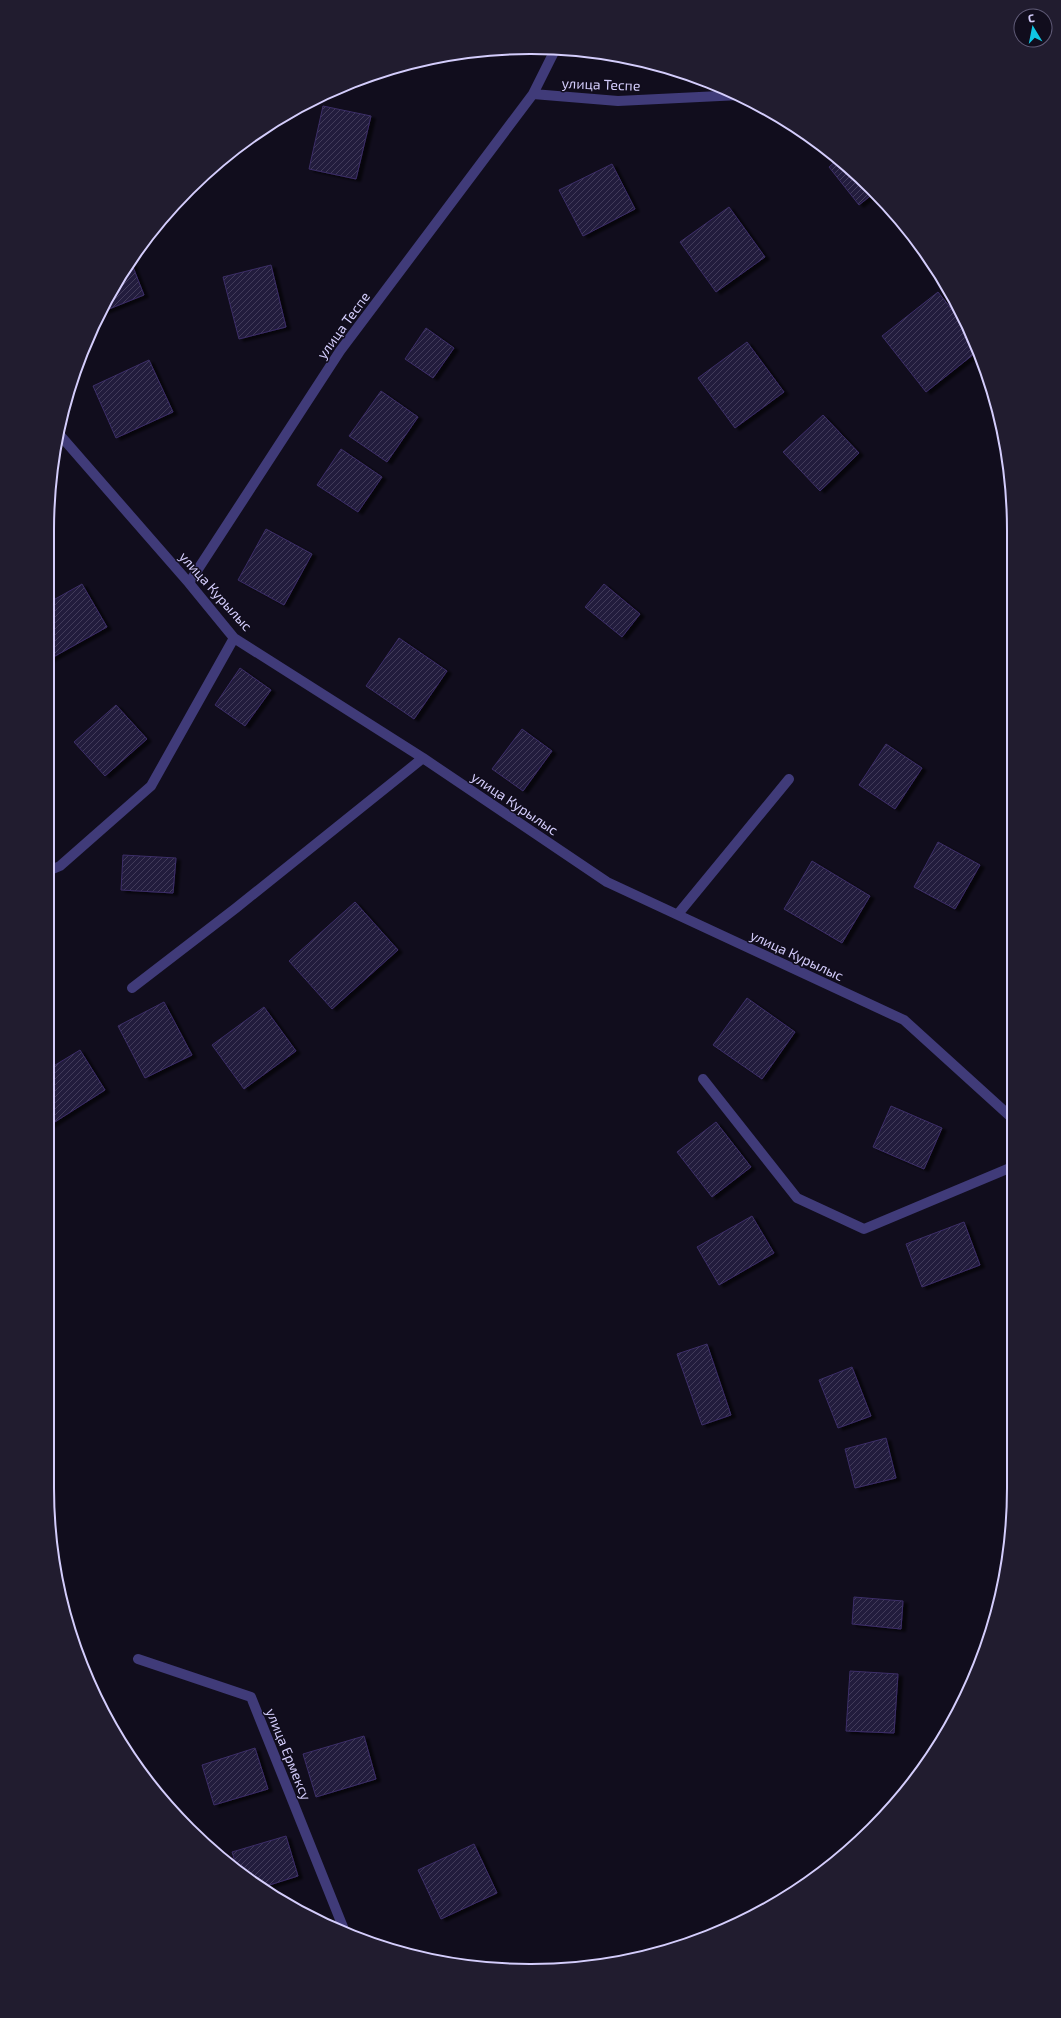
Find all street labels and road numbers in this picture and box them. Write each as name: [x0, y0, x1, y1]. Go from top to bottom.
street label: улица Теспе: [561, 74, 641, 94]
street label: улица Теспе: [313, 288, 373, 362]
street label: улица Курылыс: [176, 548, 256, 634]
street label: улица Курылыс: [468, 768, 562, 838]
street label: улица Курылыс: [748, 926, 846, 984]
street label: улица Ермексу: [263, 1705, 315, 1803]

